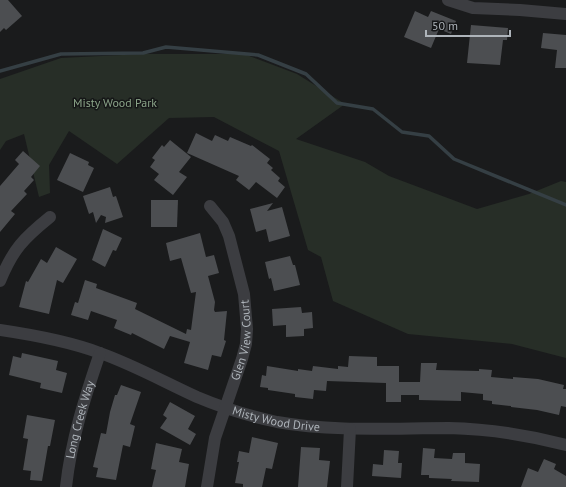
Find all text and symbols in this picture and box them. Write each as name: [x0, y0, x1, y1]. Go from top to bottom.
scale bar: [426, 12, 510, 38]
text: 50 m: [432, 18, 458, 33]
park label: Misty Wood Park: [73, 95, 157, 110]
street label: Glen View Court: [227, 299, 254, 382]
street label: Long Creek Way: [62, 378, 97, 460]
street label: Misty Wood Drive: [231, 403, 320, 434]

